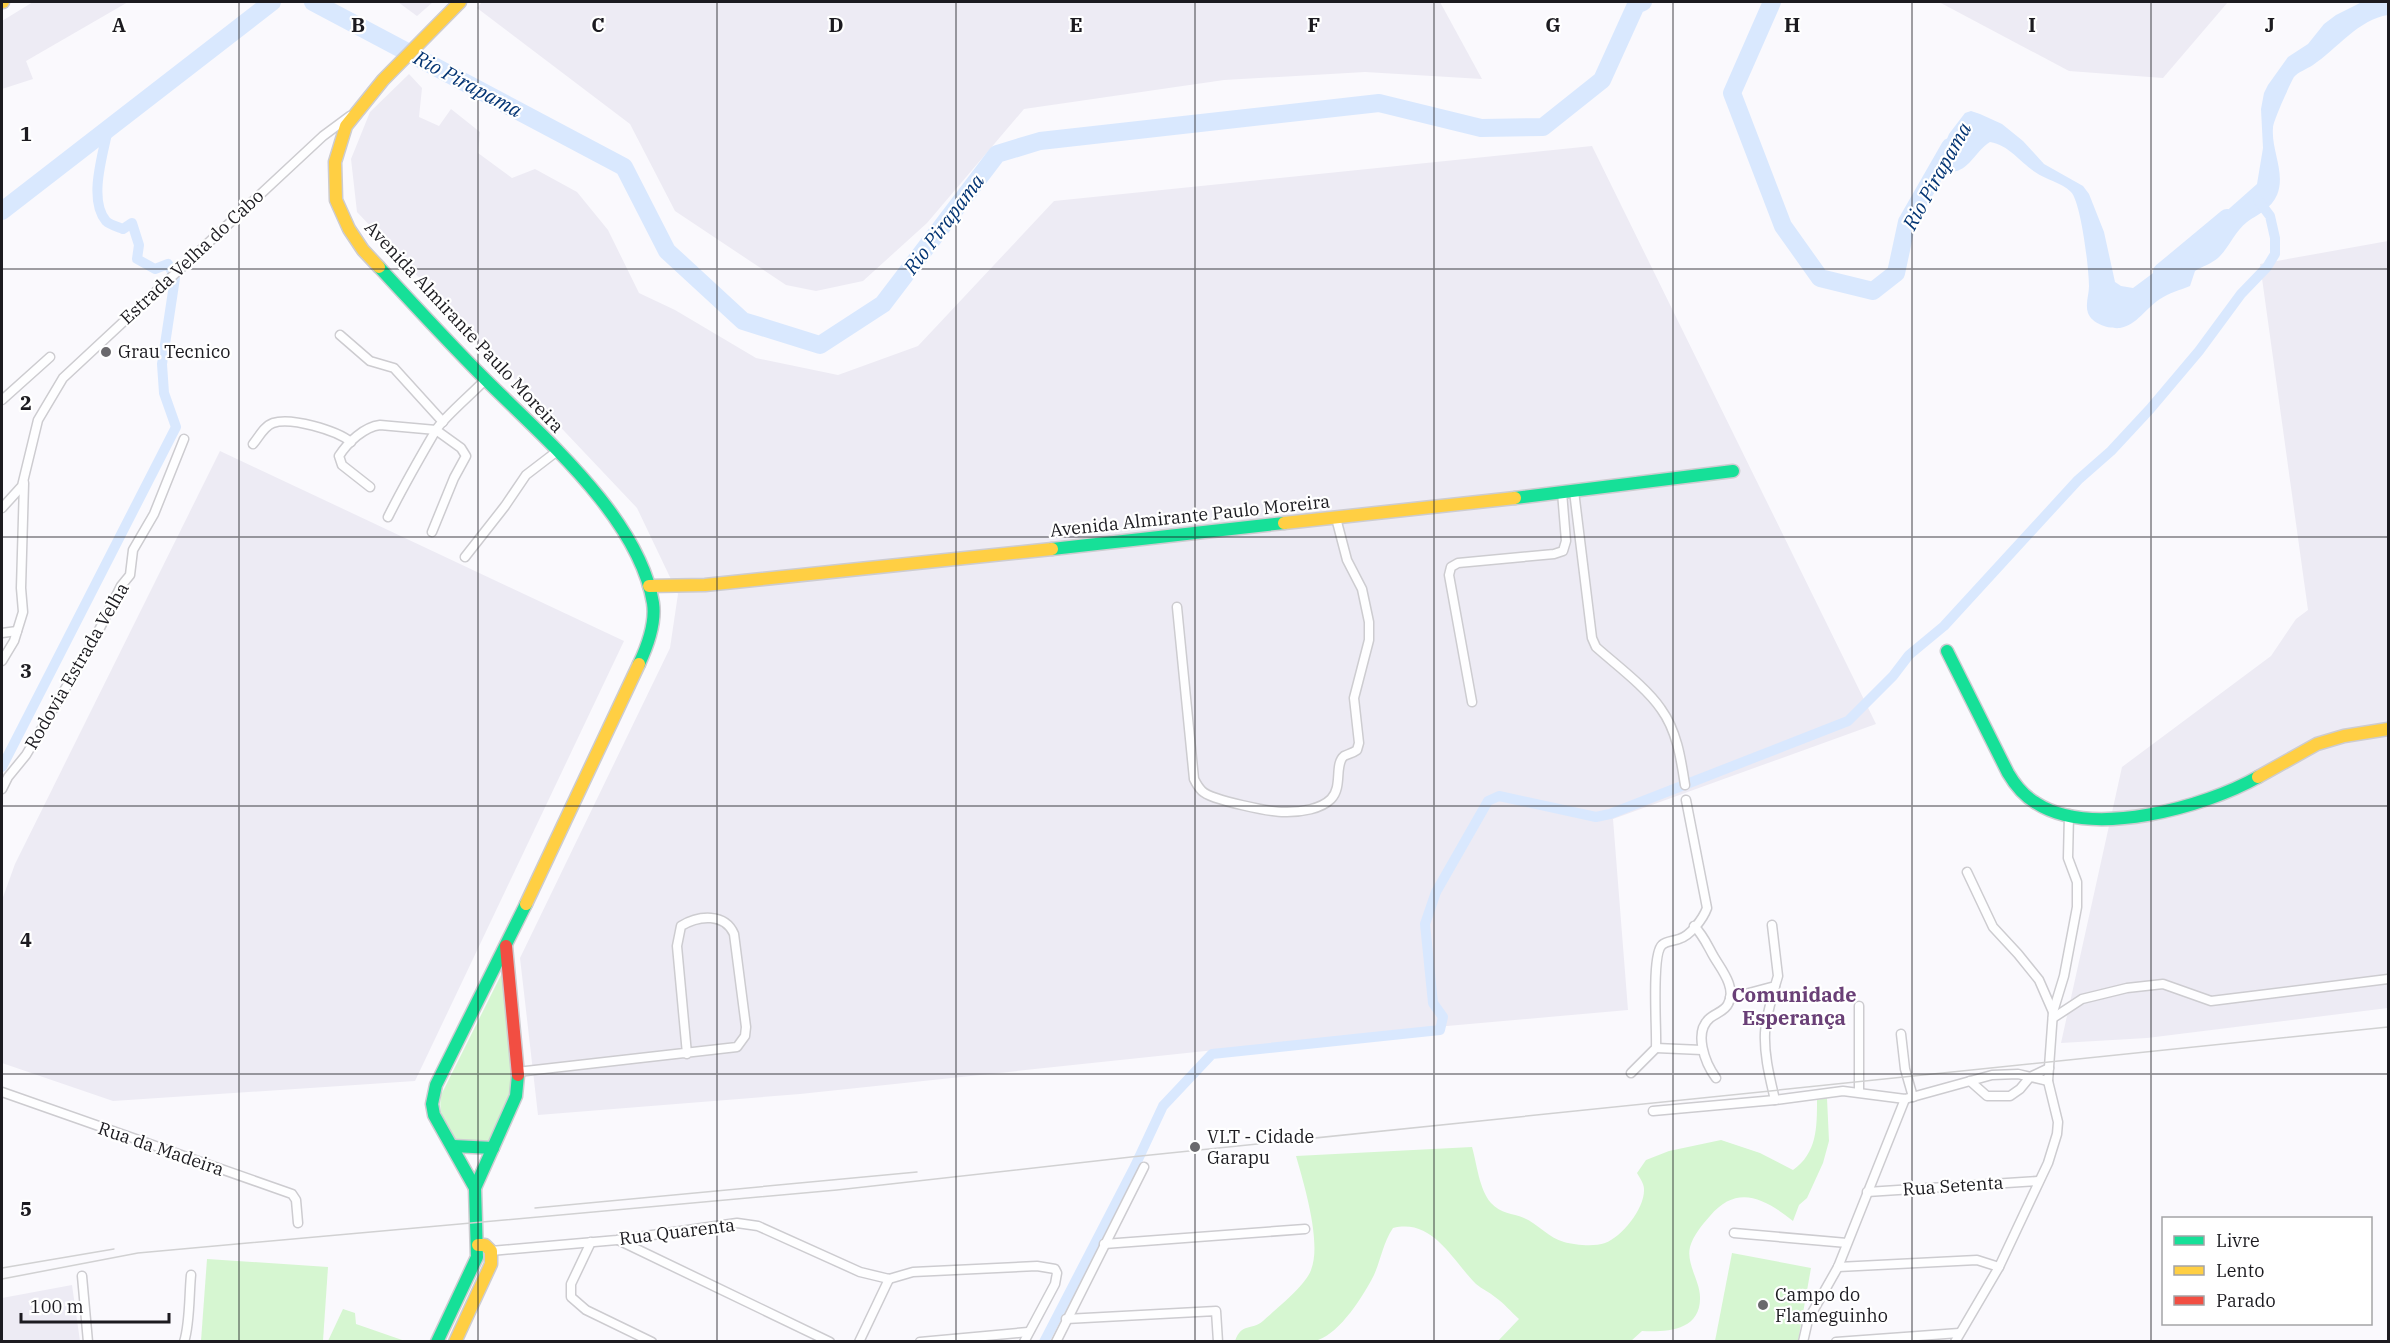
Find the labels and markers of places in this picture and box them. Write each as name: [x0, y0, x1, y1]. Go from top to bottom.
place label: Grau Tecnico: [118, 340, 230, 363]
marker: Grau Tecnico: [99, 345, 113, 359]
place label: VLT - Cidade Garapu: [1207, 1125, 1314, 1169]
marker: VLT - Cidade Garapu: [1188, 1140, 1202, 1154]
place label: Campo do Flameguinho: [1775, 1283, 1888, 1327]
marker: Campo do Flameguinho: [1756, 1298, 1770, 1312]

